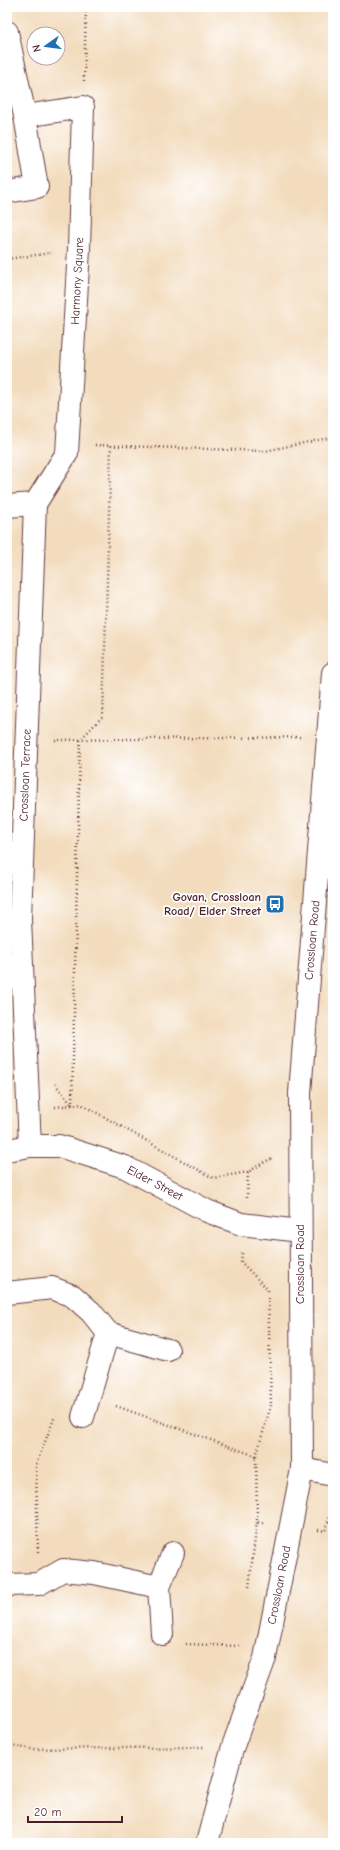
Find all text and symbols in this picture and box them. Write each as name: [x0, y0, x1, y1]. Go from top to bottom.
north arrow: [26, 26, 66, 66]
text: N: [30, 43, 44, 53]
street label: Harmony Square: [68, 237, 86, 325]
street label: Crossloan Terrace: [16, 728, 34, 822]
place label: Govan, Crossloan Road/ Elder Street: [164, 890, 262, 918]
bus stop icon: Govan, Crossloan Road/ Elder Street: [264, 893, 286, 915]
street label: Crossloan Road: [302, 900, 322, 980]
street label: Elder Street: [125, 1162, 186, 1204]
street label: Crossloan Road: [293, 1224, 307, 1304]
street label: Crossloan Road: [265, 1544, 293, 1626]
scale bar: [28, 1798, 122, 1824]
text: 20 m: [34, 1805, 62, 1819]

